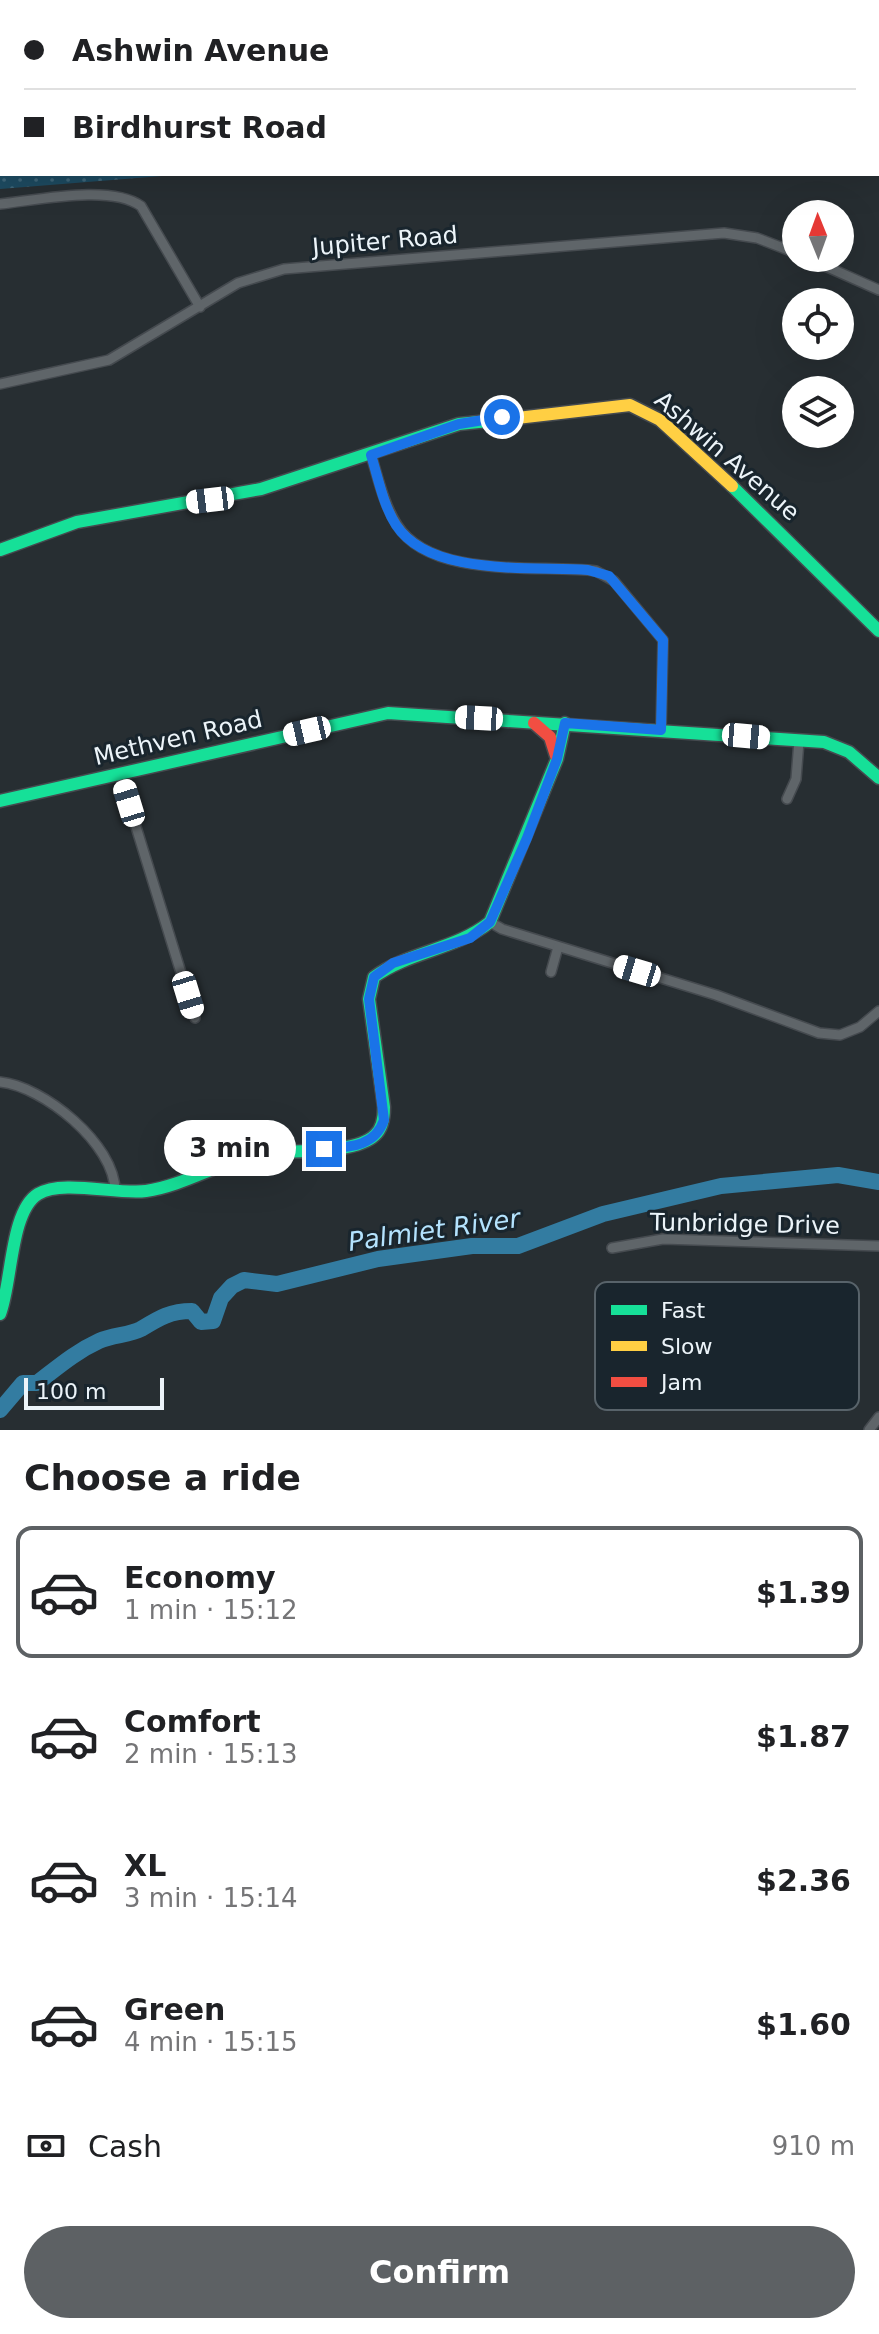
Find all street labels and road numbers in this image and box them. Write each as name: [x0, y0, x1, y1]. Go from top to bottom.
street label: Jupiter Road: [309, 221, 459, 261]
street label: Ashwin Avenue: [649, 386, 805, 526]
street label: Methven Road: [91, 705, 265, 771]
street label: Tunbridge Drive: [649, 1208, 840, 1240]

